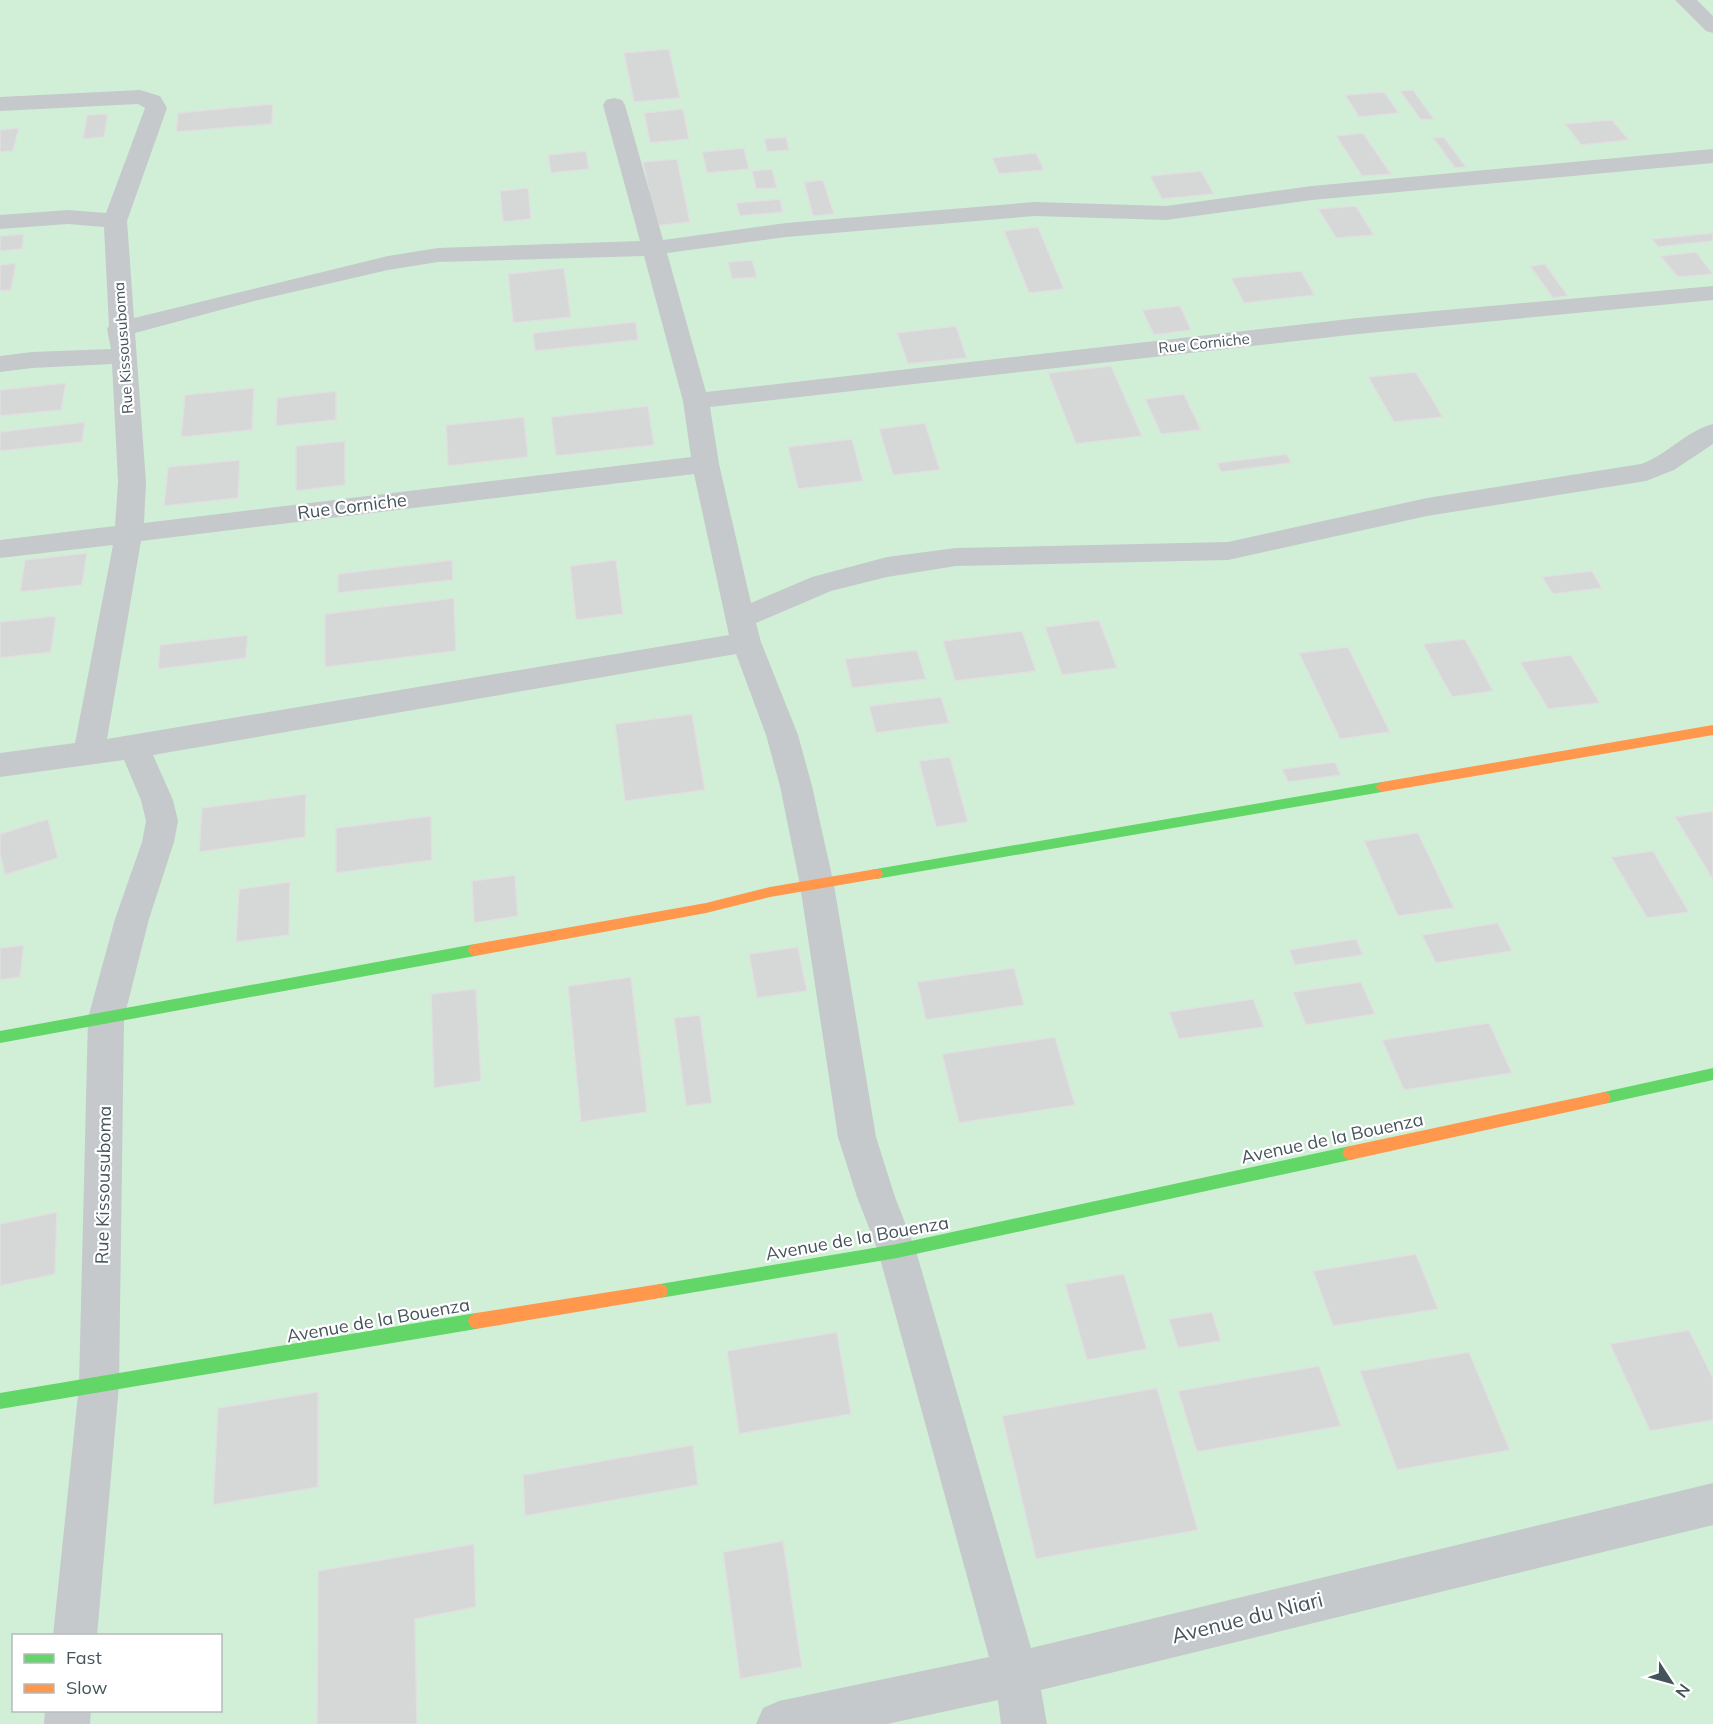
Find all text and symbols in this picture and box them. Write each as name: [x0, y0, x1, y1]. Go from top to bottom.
street label: Rue Kissousuboma: [109, 281, 137, 415]
street label: Rue Corniche: [1157, 329, 1251, 357]
street label: Rue Corniche: [296, 488, 408, 524]
street label: Rue Kissousuboma: [90, 1106, 116, 1264]
street label: Avenue de la Bouenza: [1239, 1107, 1425, 1169]
street label: Avenue de la Bouenza: [764, 1211, 950, 1265]
street label: Avenue de la Bouenza: [285, 1293, 471, 1347]
street label: Avenue du Niari: [1169, 1586, 1325, 1648]
legend: [12, 1634, 222, 1712]
text: Fast: [66, 1646, 102, 1669]
north arrow: [1641, 1652, 1701, 1712]
text: Slow: [66, 1676, 108, 1699]
text: N: [1671, 1680, 1695, 1702]

